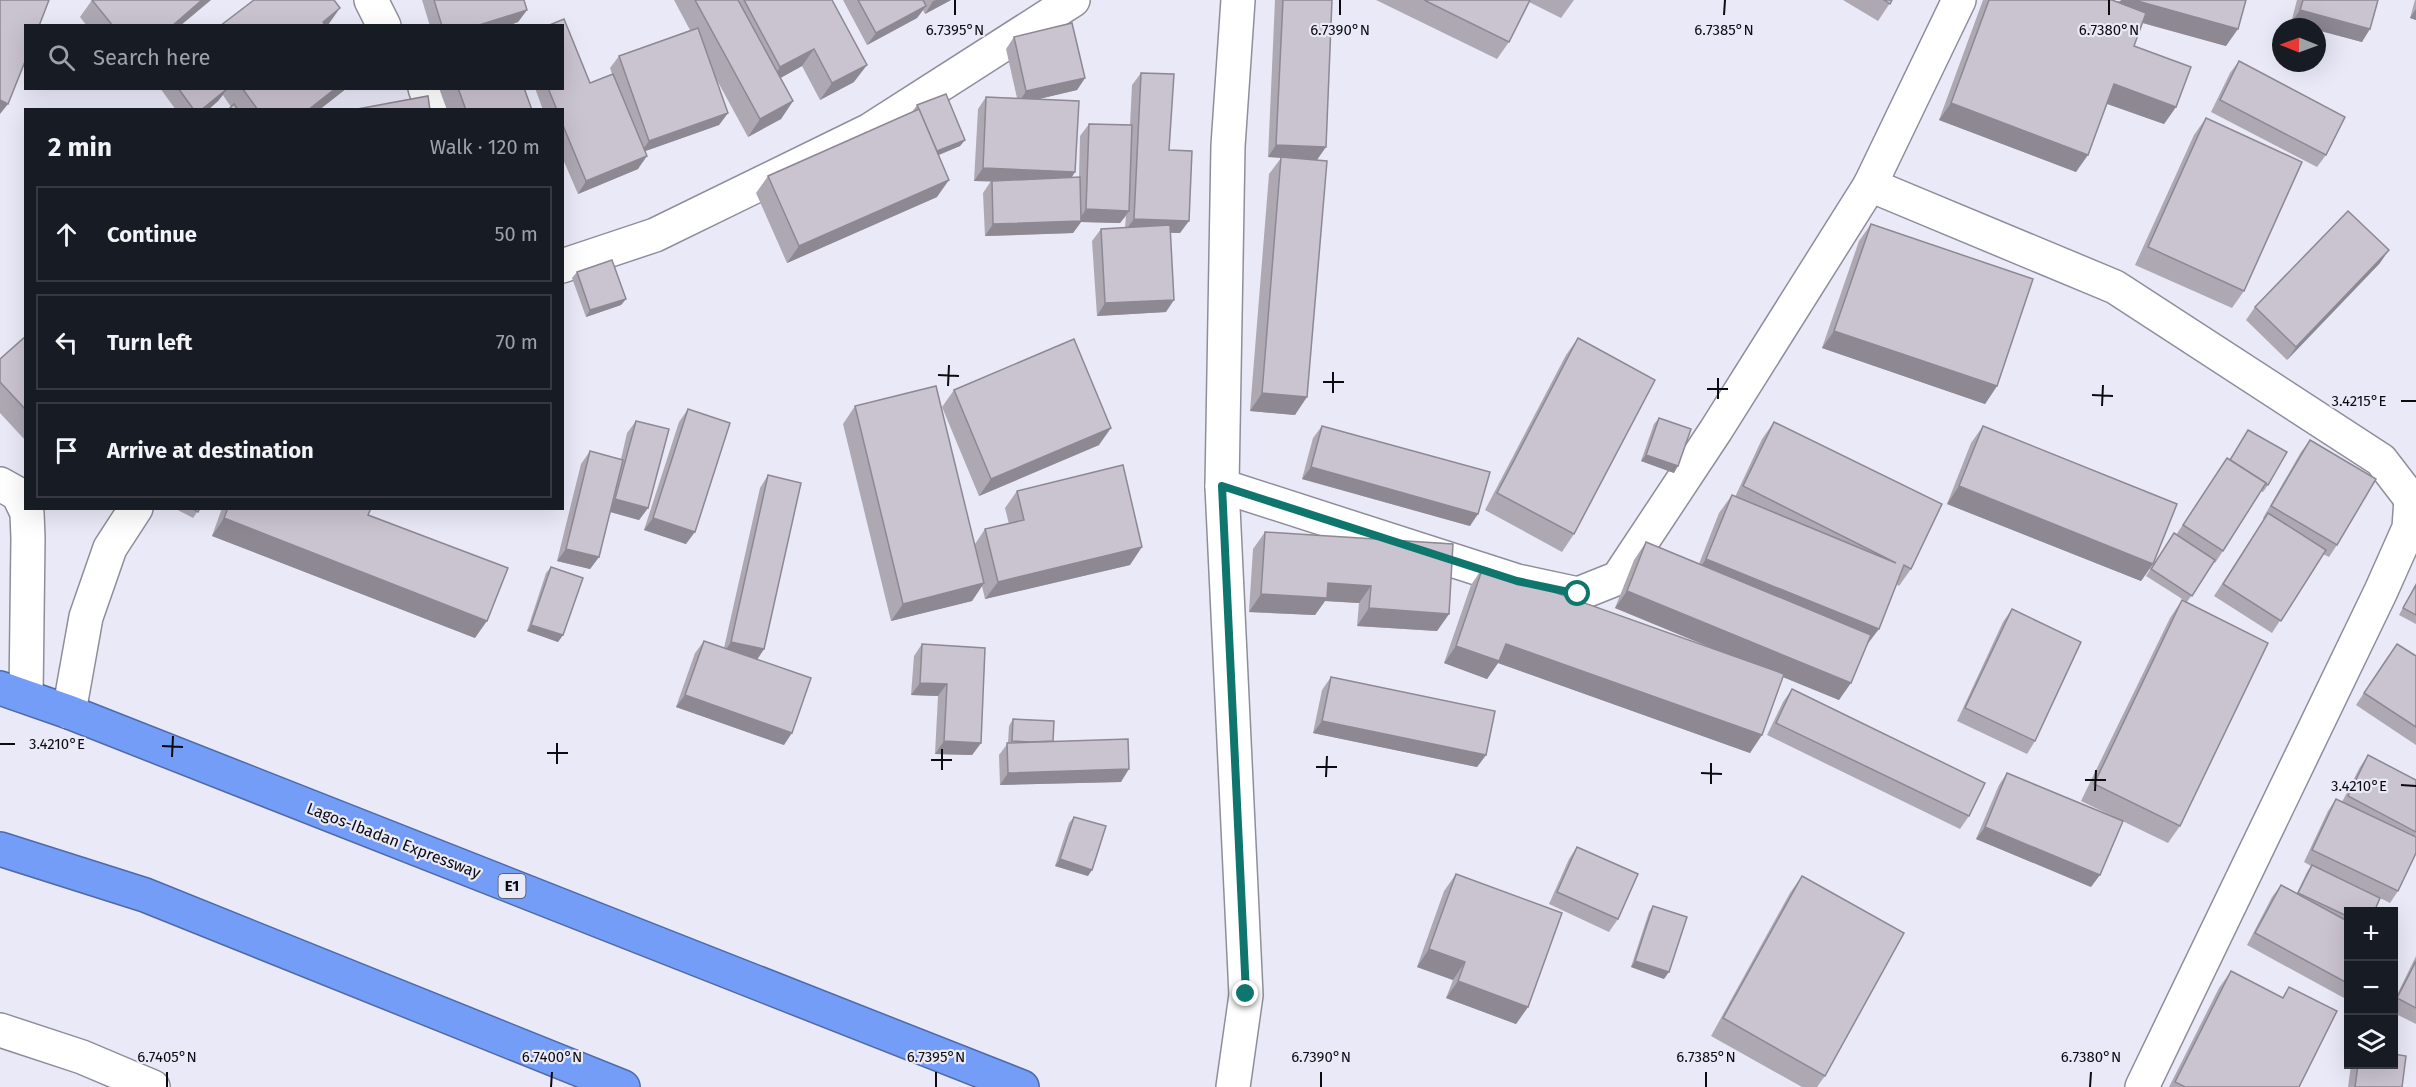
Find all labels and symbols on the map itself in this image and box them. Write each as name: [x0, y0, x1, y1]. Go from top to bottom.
north arrow: [2272, 18, 2326, 72]
text: 6.7395°N: [926, 21, 984, 39]
text: 6.7390°N: [1310, 21, 1370, 39]
text: 6.7385°N: [1694, 21, 1754, 39]
text: 6.7380°N: [2079, 21, 2139, 39]
text: 3.4215°E: [2331, 392, 2387, 410]
route start: [1564, 580, 1590, 606]
text: 3.4210°E: [29, 735, 85, 753]
text: 3.4210°E: [2331, 777, 2387, 795]
street label: Lagos-Ibadan Expressway: [304, 798, 484, 882]
road number: E1: [498, 874, 526, 898]
route end: [1232, 980, 1258, 1006]
text: 6.7405°N: [137, 1048, 197, 1066]
text: 6.7400°N: [522, 1048, 582, 1066]
text: 6.7395°N: [907, 1048, 965, 1066]
text: 6.7390°N: [1291, 1048, 1351, 1066]
text: 6.7385°N: [1676, 1048, 1736, 1066]
text: 6.7380°N: [2061, 1048, 2121, 1066]

